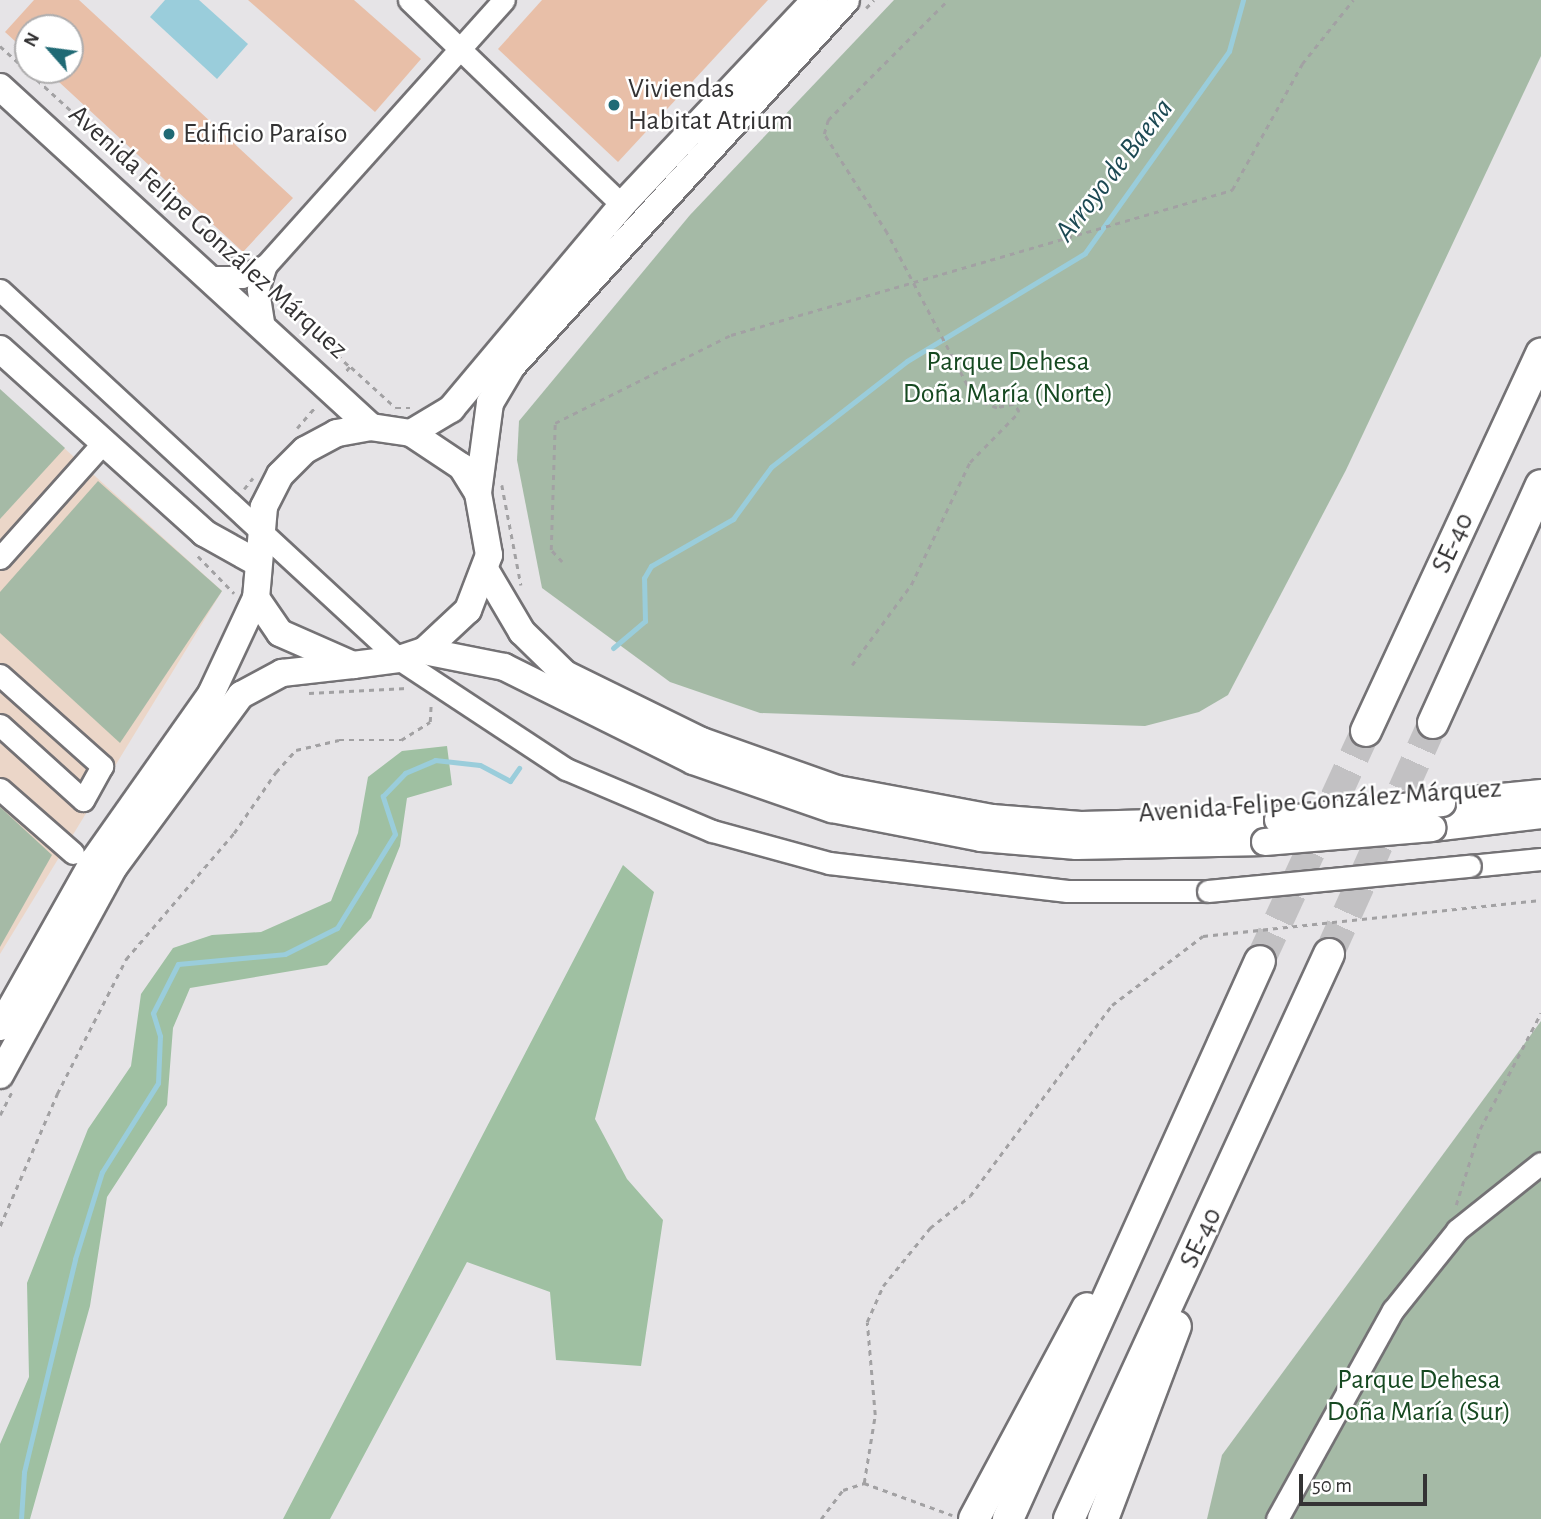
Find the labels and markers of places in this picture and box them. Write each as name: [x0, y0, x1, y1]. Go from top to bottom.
place label: Viviendas Habitat Atrium: [628, 72, 793, 138]
marker: Viviendas Habitat Atrium: [606, 97, 622, 113]
place label: Edificio Paraíso: [183, 117, 348, 151]
marker: Edificio Paraíso: [161, 126, 177, 142]

